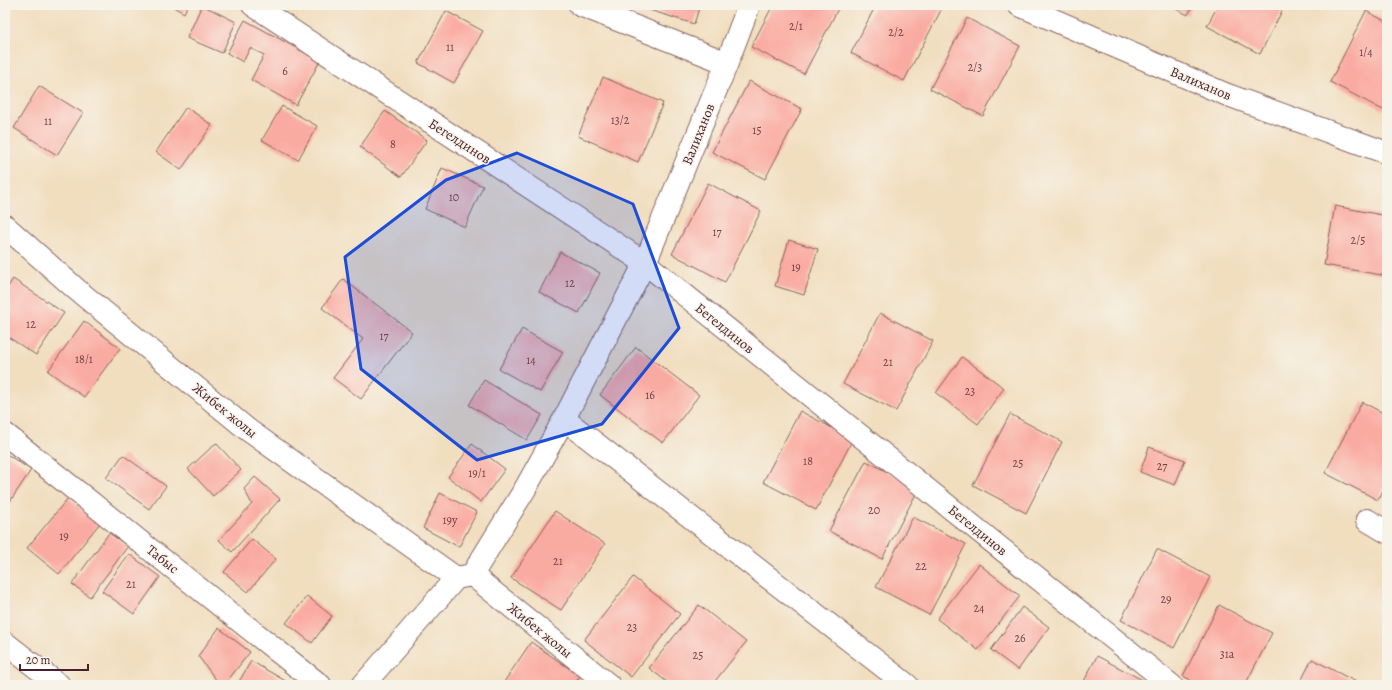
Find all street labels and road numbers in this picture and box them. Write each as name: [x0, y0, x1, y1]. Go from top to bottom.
street label: Валиханов: [1167, 62, 1235, 105]
street label: Валиханов: [677, 100, 720, 168]
street label: Бегелдинов: [425, 114, 495, 169]
street label: Бегелдинов: [691, 299, 758, 358]
street label: Жибек жолы: [188, 378, 261, 442]
street label: Бегелдинов: [944, 501, 1011, 560]
street label: Табыс: [143, 541, 183, 578]
street label: Жибек жолы: [503, 598, 576, 662]

